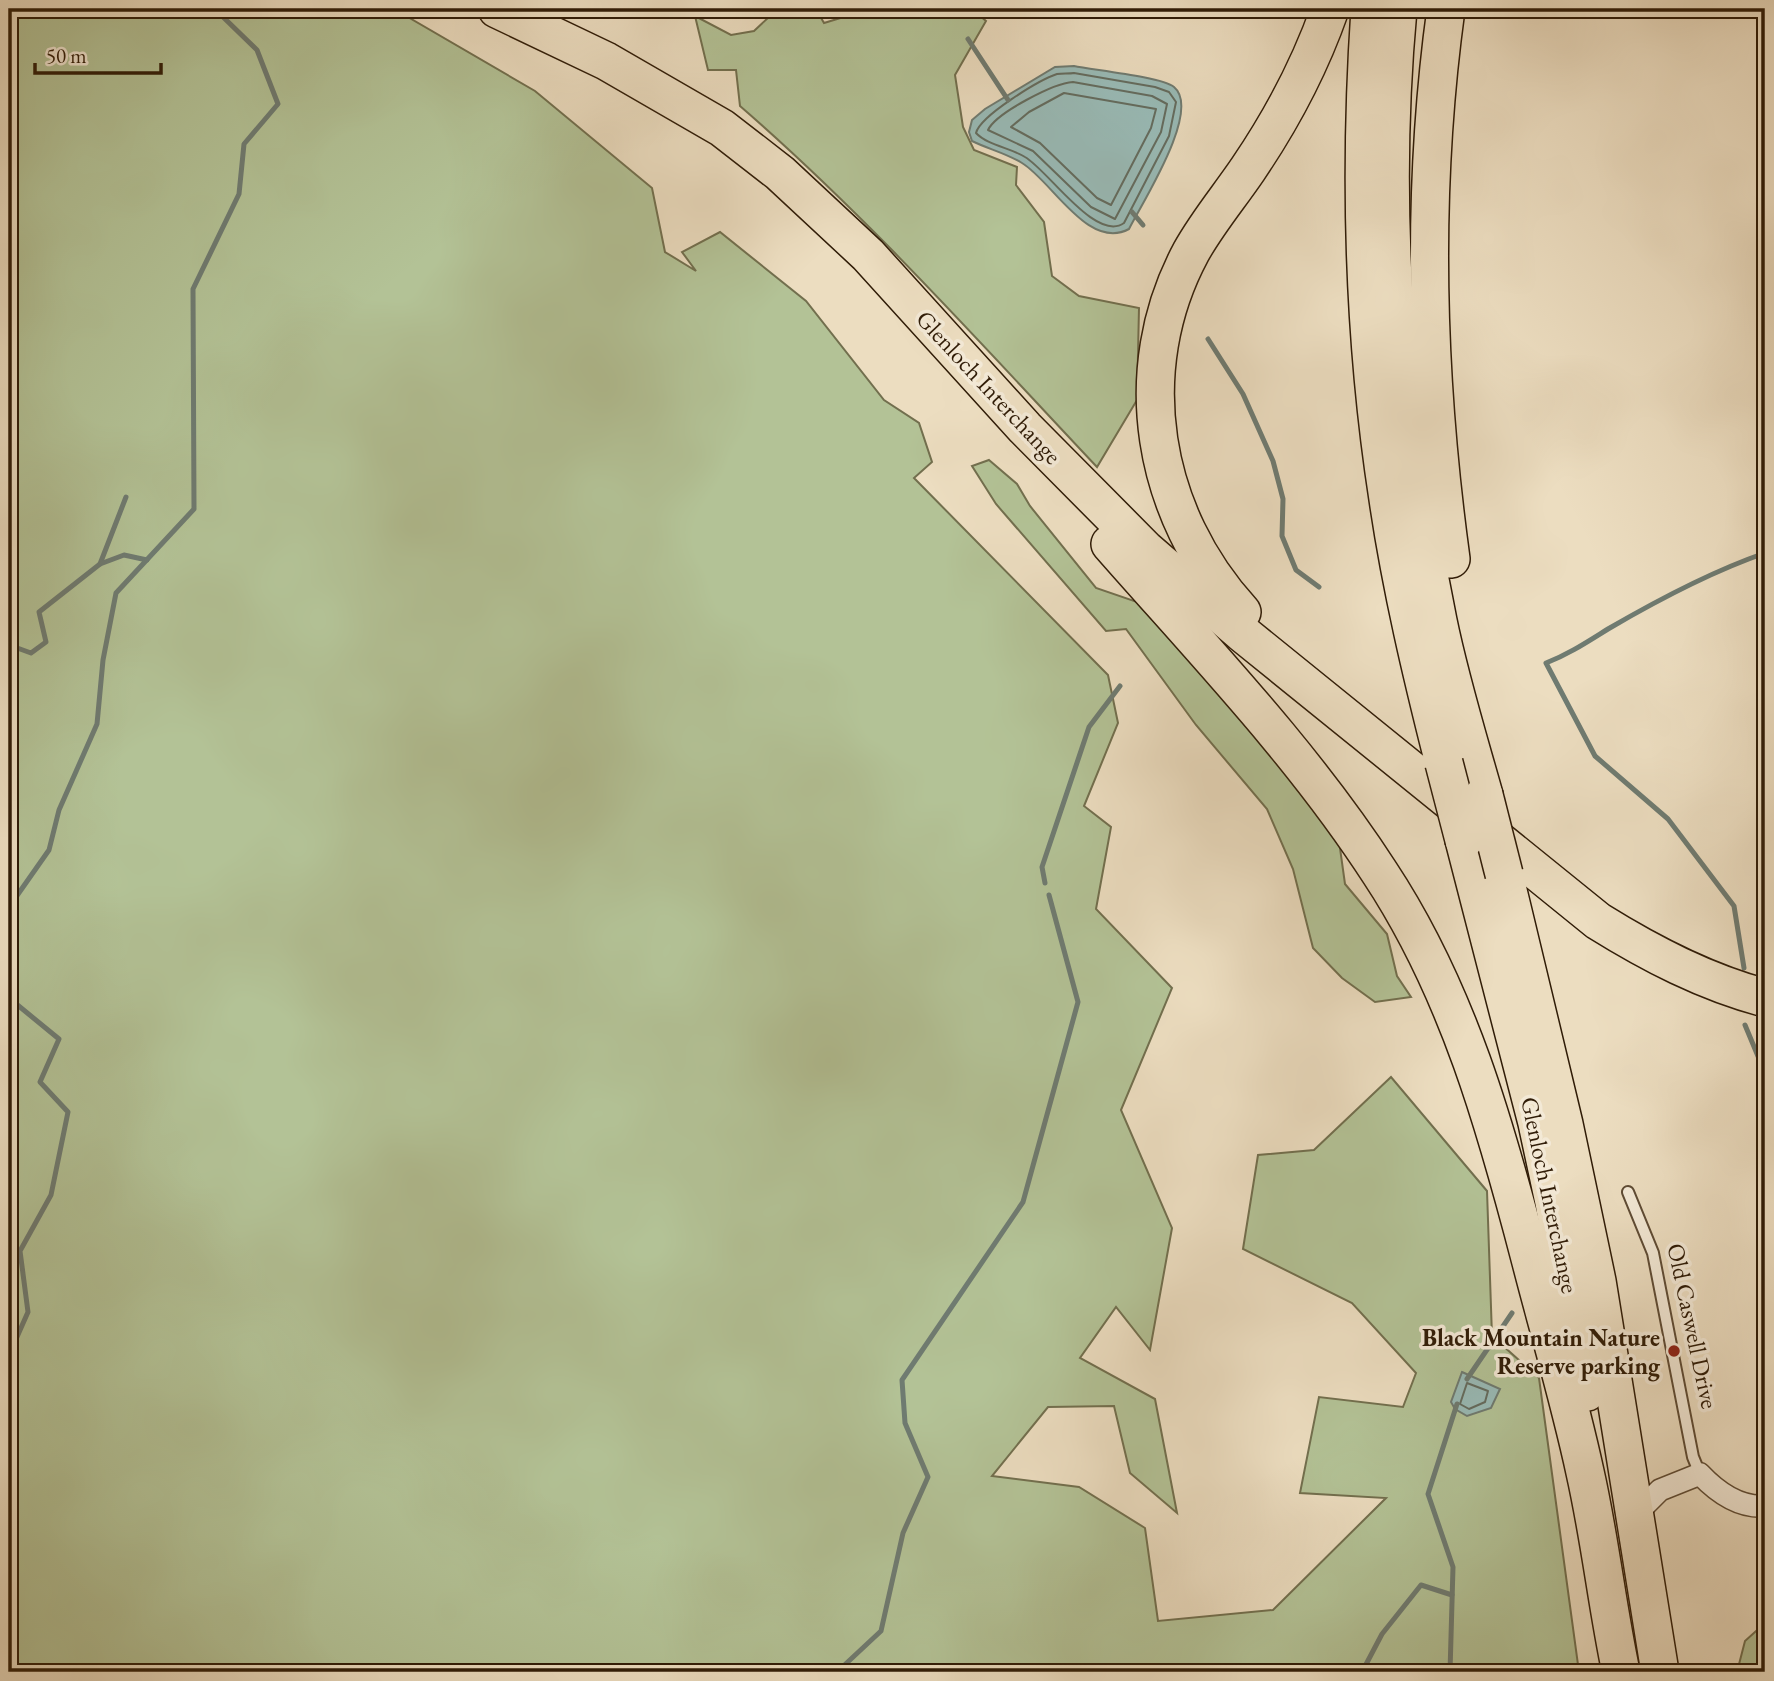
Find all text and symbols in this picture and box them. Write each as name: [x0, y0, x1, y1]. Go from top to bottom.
scale bar: [35, 32, 161, 76]
text: 50 m: [46, 42, 87, 69]
street label: Glenloch Interchange: [910, 303, 1068, 471]
street label: Glenloch Interchange: [1514, 1094, 1586, 1296]
street label: Old Caswell Drive: [1660, 1241, 1726, 1411]
place label: Black Mountain Nature Reserve parking: [1422, 1322, 1661, 1382]
marker: Black Mountain Nature Reserve parking: [1666, 1343, 1682, 1359]

